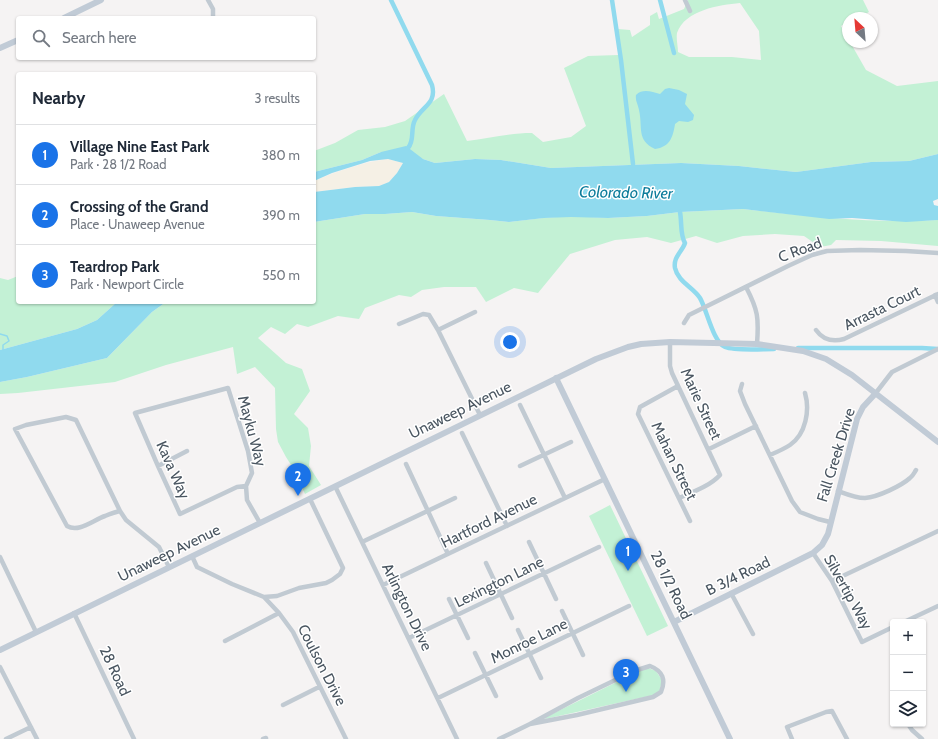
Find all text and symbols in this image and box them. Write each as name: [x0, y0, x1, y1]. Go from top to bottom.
north arrow: [842, 12, 878, 48]
search box: [16, 16, 316, 60]
icon: search: [30, 27, 52, 49]
text: Search here: [62, 29, 137, 47]
text: Nearby: [32, 88, 85, 108]
text: 3 results: [254, 90, 300, 106]
text: Village Nine East Park: [70, 138, 209, 156]
text: 1: [43, 147, 47, 163]
text: 380 m: [262, 147, 300, 163]
text: Park · 28 1/2 Road: [70, 156, 166, 172]
water label: Colorado River: [579, 182, 674, 203]
text: Crossing of the Grand: [70, 198, 208, 216]
text: 2: [42, 207, 48, 223]
text: 390 m: [262, 207, 300, 223]
text: Place · Unaweep Avenue: [70, 216, 205, 232]
street label: C Road: [776, 234, 824, 266]
text: Teardrop Park: [70, 258, 160, 276]
text: 3: [41, 267, 49, 283]
text: 550 m: [263, 267, 300, 283]
text: Park · Newport Circle: [70, 276, 184, 292]
street label: Arrasta Court: [841, 282, 923, 334]
your location: [500, 332, 520, 352]
street label: Marie Street: [677, 365, 725, 443]
street label: Unaweep Avenue: [406, 377, 514, 443]
street label: Mayku Way: [234, 394, 270, 469]
street label: Fall Creek Drive: [813, 405, 859, 504]
street label: Mahan Street: [647, 419, 701, 503]
street label: Kava Way: [152, 438, 194, 502]
pin: 2: [285, 463, 311, 496]
street label: Hartford Avenue: [438, 490, 540, 552]
street label: Unaweep Avenue: [115, 520, 223, 586]
pin: 1: [615, 538, 641, 571]
street label: 28 1/2 Road: [647, 548, 695, 622]
street label: Silvertip Way: [820, 551, 876, 633]
street label: Lexington Lane: [452, 553, 547, 611]
street label: B 3/4 Road: [703, 553, 773, 599]
street label: Arlington Drive: [378, 560, 436, 654]
street label: Monroe Lane: [488, 615, 571, 667]
map controls: [890, 619, 926, 727]
button: +: [890, 619, 926, 655]
street label: Coulson Drive: [294, 621, 350, 709]
street label: 28 Road: [96, 643, 134, 699]
button: −: [890, 655, 926, 691]
pin: 3: [613, 659, 639, 692]
button: layers: [890, 691, 926, 727]

